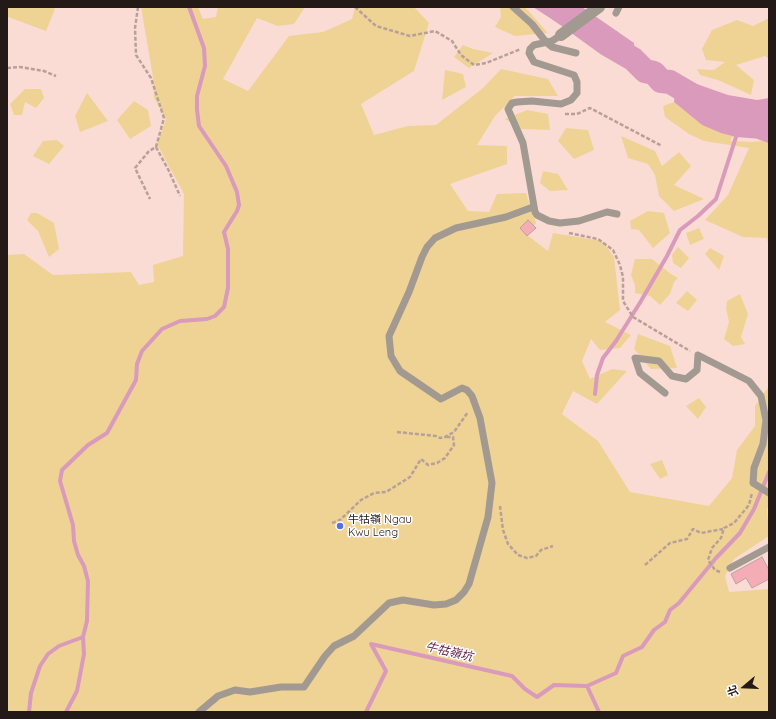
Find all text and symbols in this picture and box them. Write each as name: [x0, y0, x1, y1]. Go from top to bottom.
place label: 牛牯嶺 Ngau Kwu Leng: [348, 513, 412, 539]
marker: 牛牯嶺 Ngau Kwu Leng: [335, 521, 345, 531]
water label: 牛牯嶺坑: [424, 640, 474, 664]
north arrow: [724, 667, 764, 707]
text: 北: [724, 683, 741, 698]

